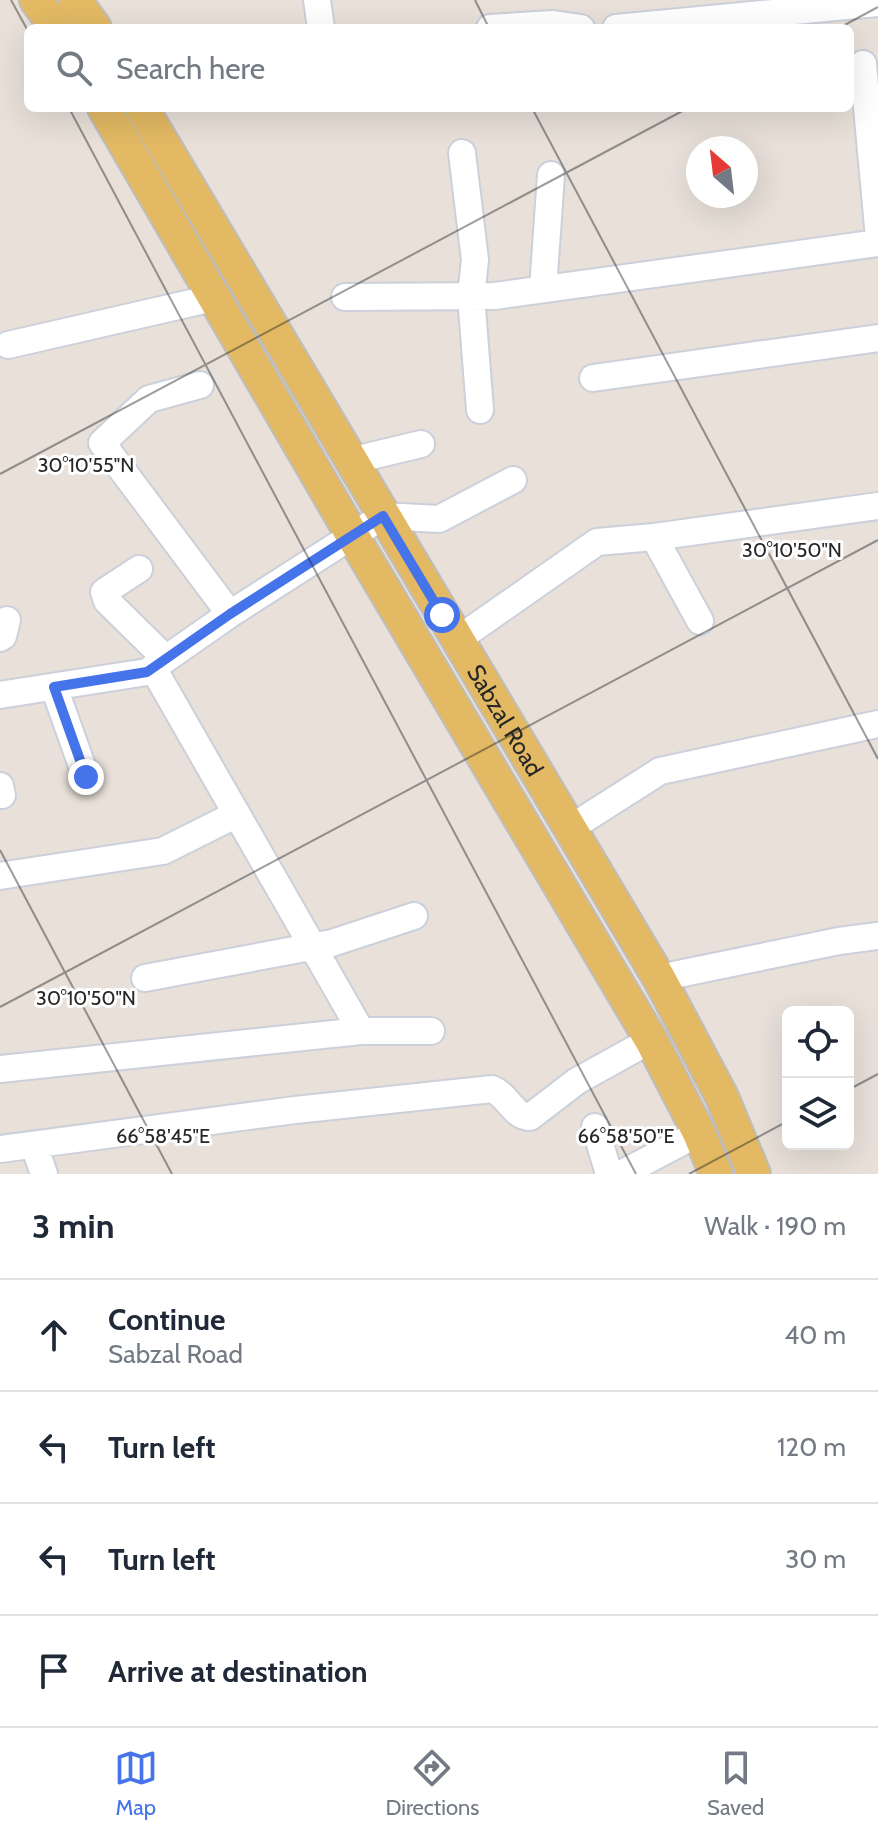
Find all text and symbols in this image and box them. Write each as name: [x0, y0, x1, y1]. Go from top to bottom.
search box: [24, 24, 854, 112]
icon: search: [52, 46, 96, 90]
text: Search here: [116, 50, 265, 87]
north arrow: [686, 136, 758, 208]
text: 30°10'55"N: [38, 453, 134, 477]
text: 30°10'50"N: [742, 538, 842, 562]
route start: [424, 597, 460, 633]
street label: Sabzal Road: [461, 659, 550, 781]
route end: [68, 759, 104, 795]
text: 30°10'50"N: [36, 986, 136, 1010]
map controls: [782, 1006, 854, 1150]
button: locate: [782, 1006, 854, 1078]
button: layers: [782, 1078, 854, 1150]
text: 66°58'45"E: [116, 1124, 210, 1148]
text: 66°58'50"E: [578, 1124, 675, 1148]
text: 3 min: [32, 1205, 114, 1247]
text: Walk · 190 m: [704, 1210, 846, 1242]
text: Continue: [108, 1301, 225, 1338]
icon: ahead: [32, 1313, 76, 1357]
text: 40 m: [784, 1319, 846, 1351]
text: Sabzal Road: [108, 1338, 243, 1370]
icon: left: [32, 1425, 76, 1469]
text: Turn left: [108, 1429, 216, 1466]
text: 120 m: [777, 1431, 846, 1463]
icon: left: [32, 1537, 76, 1581]
text: Turn left: [108, 1541, 216, 1578]
text: 30 m: [785, 1543, 846, 1575]
icon: arrive: [32, 1649, 76, 1693]
text: Arrive at destination: [108, 1653, 368, 1690]
tab: Map: [114, 1746, 158, 1821]
tab: Directions: [385, 1746, 479, 1821]
tab: Saved: [707, 1746, 764, 1821]

